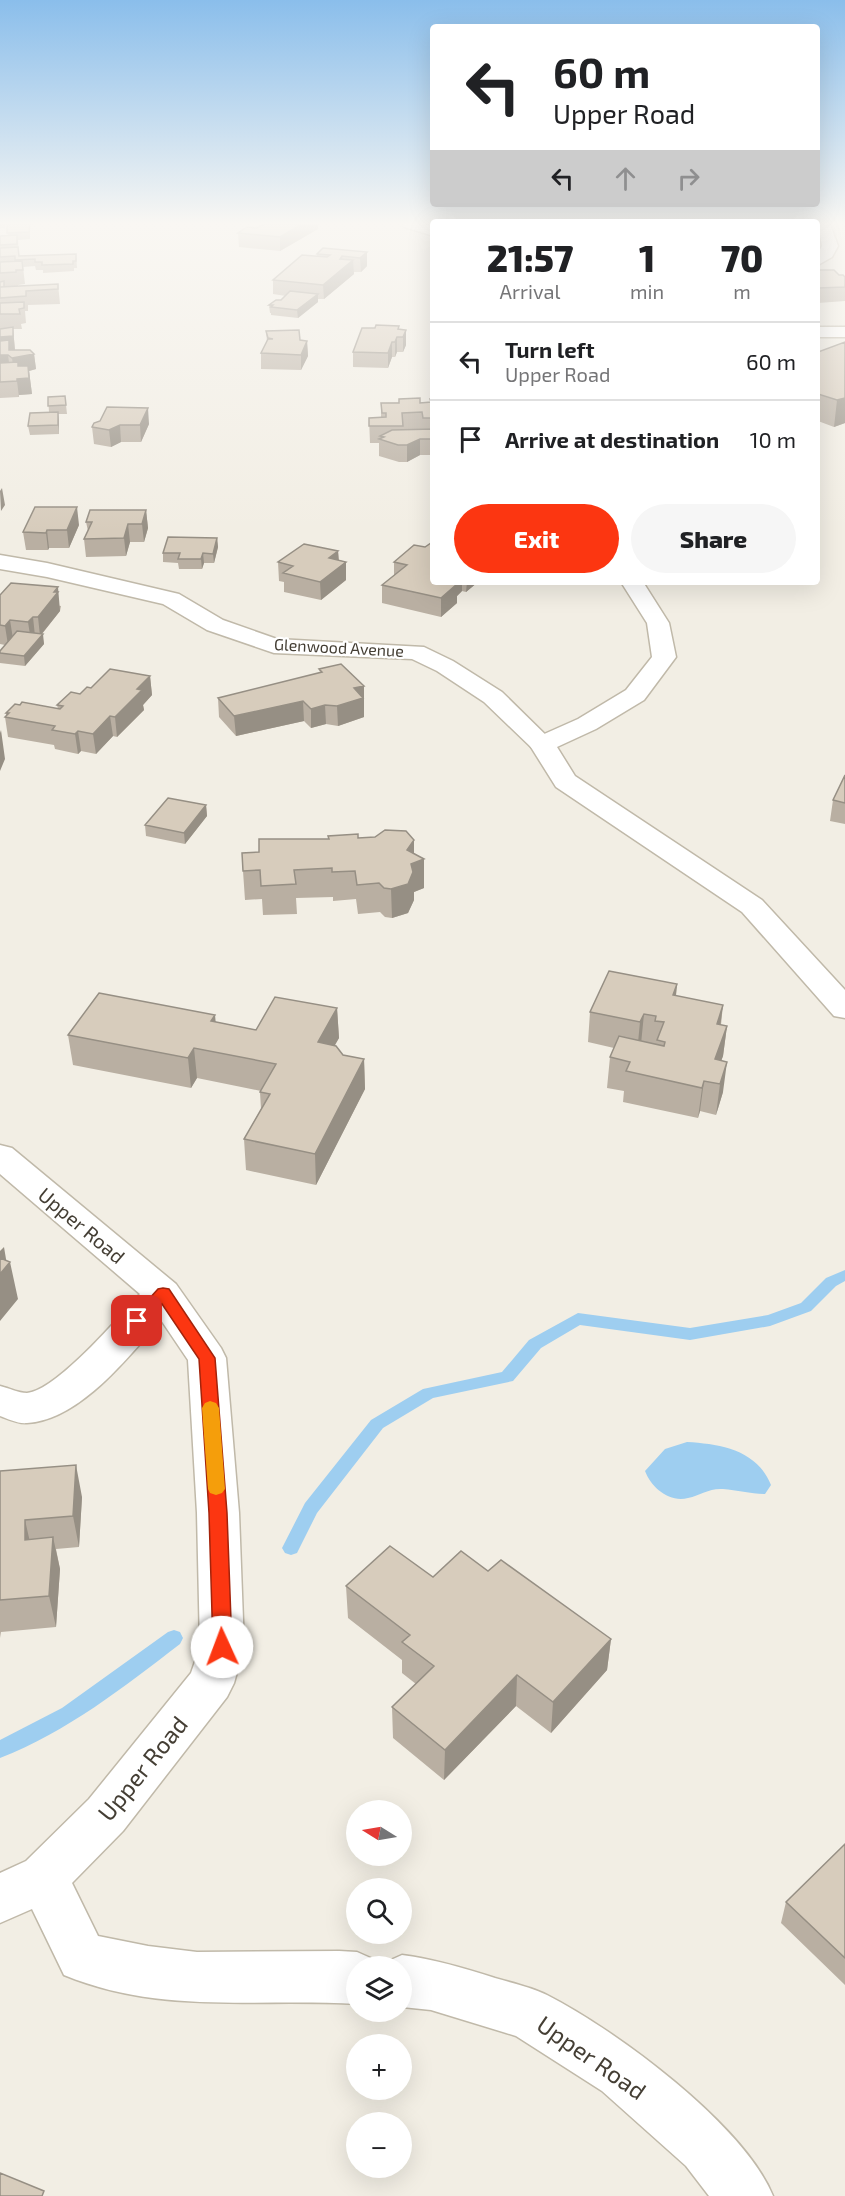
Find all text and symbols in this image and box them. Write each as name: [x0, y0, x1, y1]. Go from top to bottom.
text: 60 m: [553, 46, 650, 96]
icon: left: [454, 48, 532, 126]
text: Upper Road: [553, 97, 695, 129]
icon: left: [546, 162, 579, 195]
icon: ahead: [609, 162, 642, 195]
icon: right: [672, 162, 705, 195]
text: 21:57: [487, 236, 573, 279]
text: 1: [639, 236, 655, 279]
text: 70: [721, 236, 763, 279]
text: Arrival: [500, 279, 560, 303]
text: min: [630, 279, 664, 303]
text: m: [733, 279, 751, 303]
text: Turn left: [505, 336, 594, 362]
icon: left: [454, 345, 487, 378]
text: 60 m: [746, 348, 796, 374]
text: Upper Road: [505, 362, 610, 386]
icon: arrive: [454, 423, 487, 456]
text: Arrive at destination: [505, 426, 719, 452]
text: 10 m: [750, 426, 796, 452]
button: Exit: [454, 504, 619, 573]
button: Share: [631, 504, 796, 573]
street label: Glenwood Avenue: [274, 634, 404, 660]
street label: Upper Road: [34, 1182, 130, 1268]
pin: [111, 1295, 162, 1346]
icon: arrive: [120, 1304, 153, 1337]
position arrow: [190, 1615, 254, 1679]
street label: Upper Road: [91, 1710, 193, 1826]
north arrow: [346, 1800, 412, 1866]
map controls: [346, 1800, 412, 2178]
button: search: [346, 1878, 412, 1944]
button: layers: [346, 1956, 412, 2022]
street label: Upper Road: [532, 2009, 652, 2105]
button: +: [346, 2034, 412, 2100]
button: −: [346, 2112, 412, 2178]

